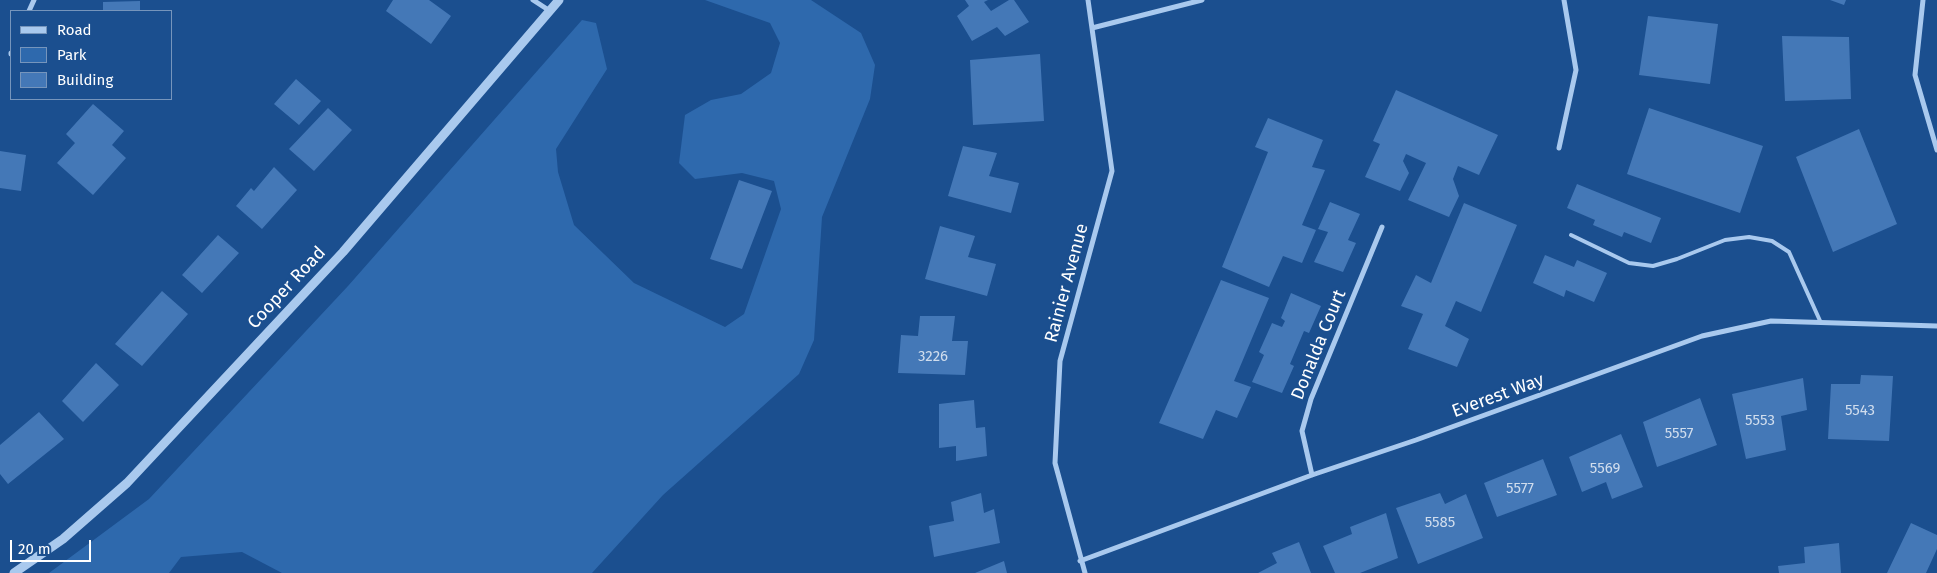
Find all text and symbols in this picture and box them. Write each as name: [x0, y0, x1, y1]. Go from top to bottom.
legend: [10, 10, 172, 100]
text: Road: [57, 21, 92, 39]
text: Park: [57, 46, 87, 64]
text: Building: [57, 71, 113, 89]
street label: Rainier Avenue: [1041, 221, 1093, 345]
street label: Cooper Road: [243, 242, 331, 334]
street label: Donalda Court: [1287, 287, 1351, 403]
house number: 3226: [918, 348, 948, 366]
street label: Everest Way: [1449, 369, 1547, 423]
house number: 5543: [1845, 402, 1875, 420]
house number: 5553: [1745, 412, 1775, 430]
house number: 5557: [1665, 425, 1693, 443]
house number: 5569: [1590, 460, 1620, 478]
house number: 5577: [1506, 480, 1534, 498]
house number: 5585: [1425, 514, 1455, 532]
scale bar: [12, 530, 94, 562]
text: 20 m: [18, 540, 51, 558]

